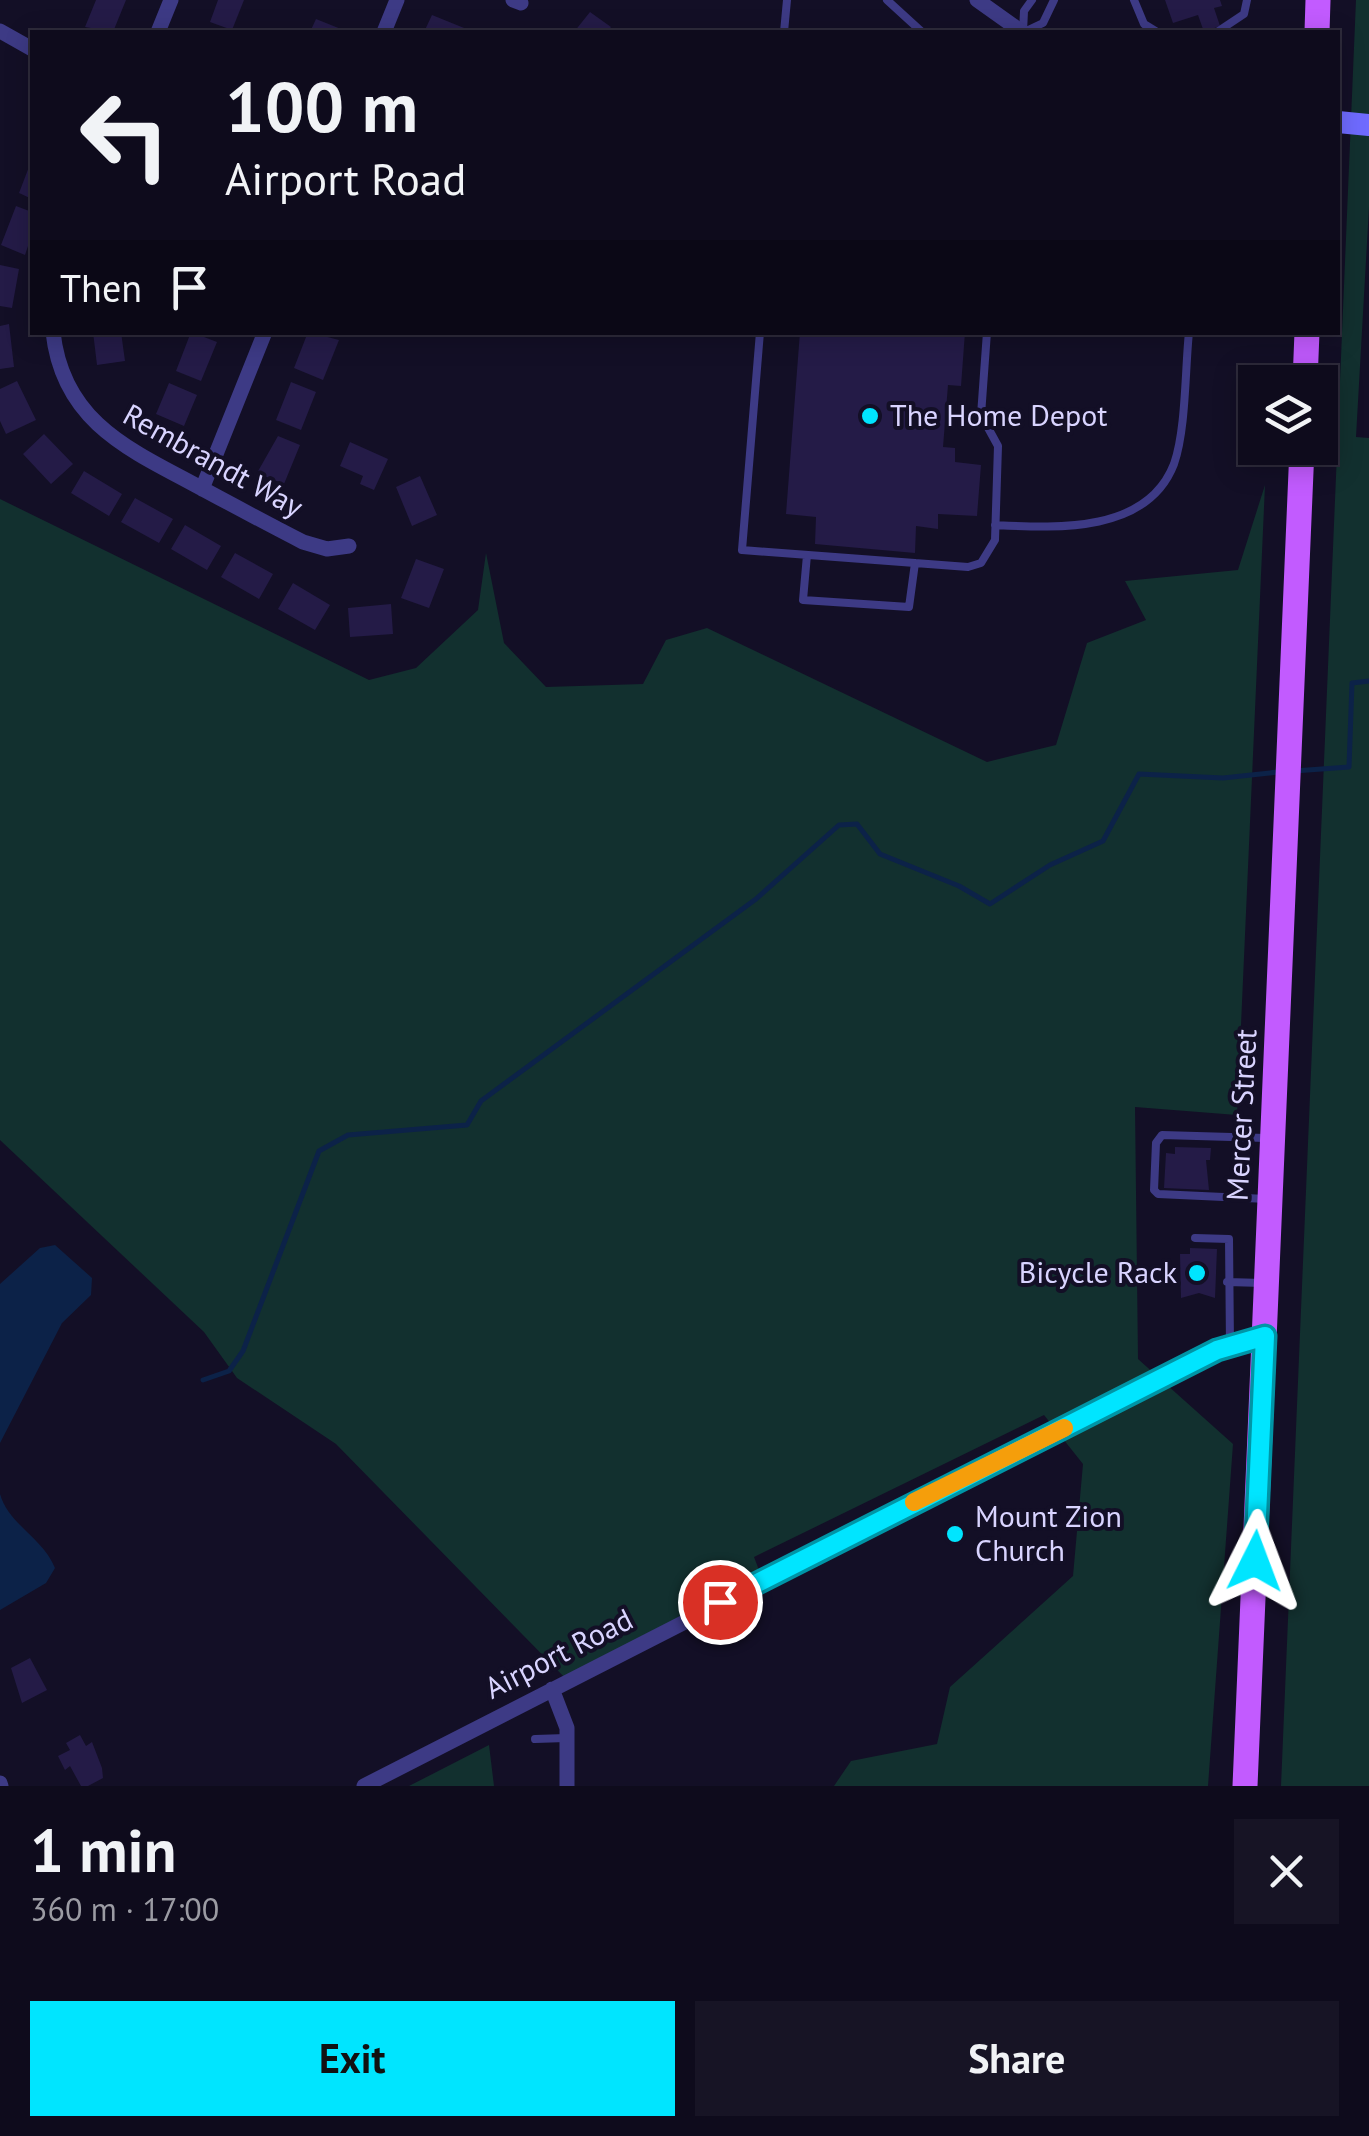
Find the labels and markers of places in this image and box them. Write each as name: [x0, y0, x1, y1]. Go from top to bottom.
place label: The Home Depot: [890, 395, 1108, 434]
marker: The Home Depot: [859, 405, 881, 427]
place label: Bicycle Rack: [1019, 1252, 1178, 1291]
marker: Bicycle Rack: [1186, 1262, 1208, 1284]
place label: Mount Zion Church: [975, 1496, 1122, 1569]
marker: Mount Zion Church: [944, 1523, 966, 1545]
pin: [678, 1560, 763, 1645]

